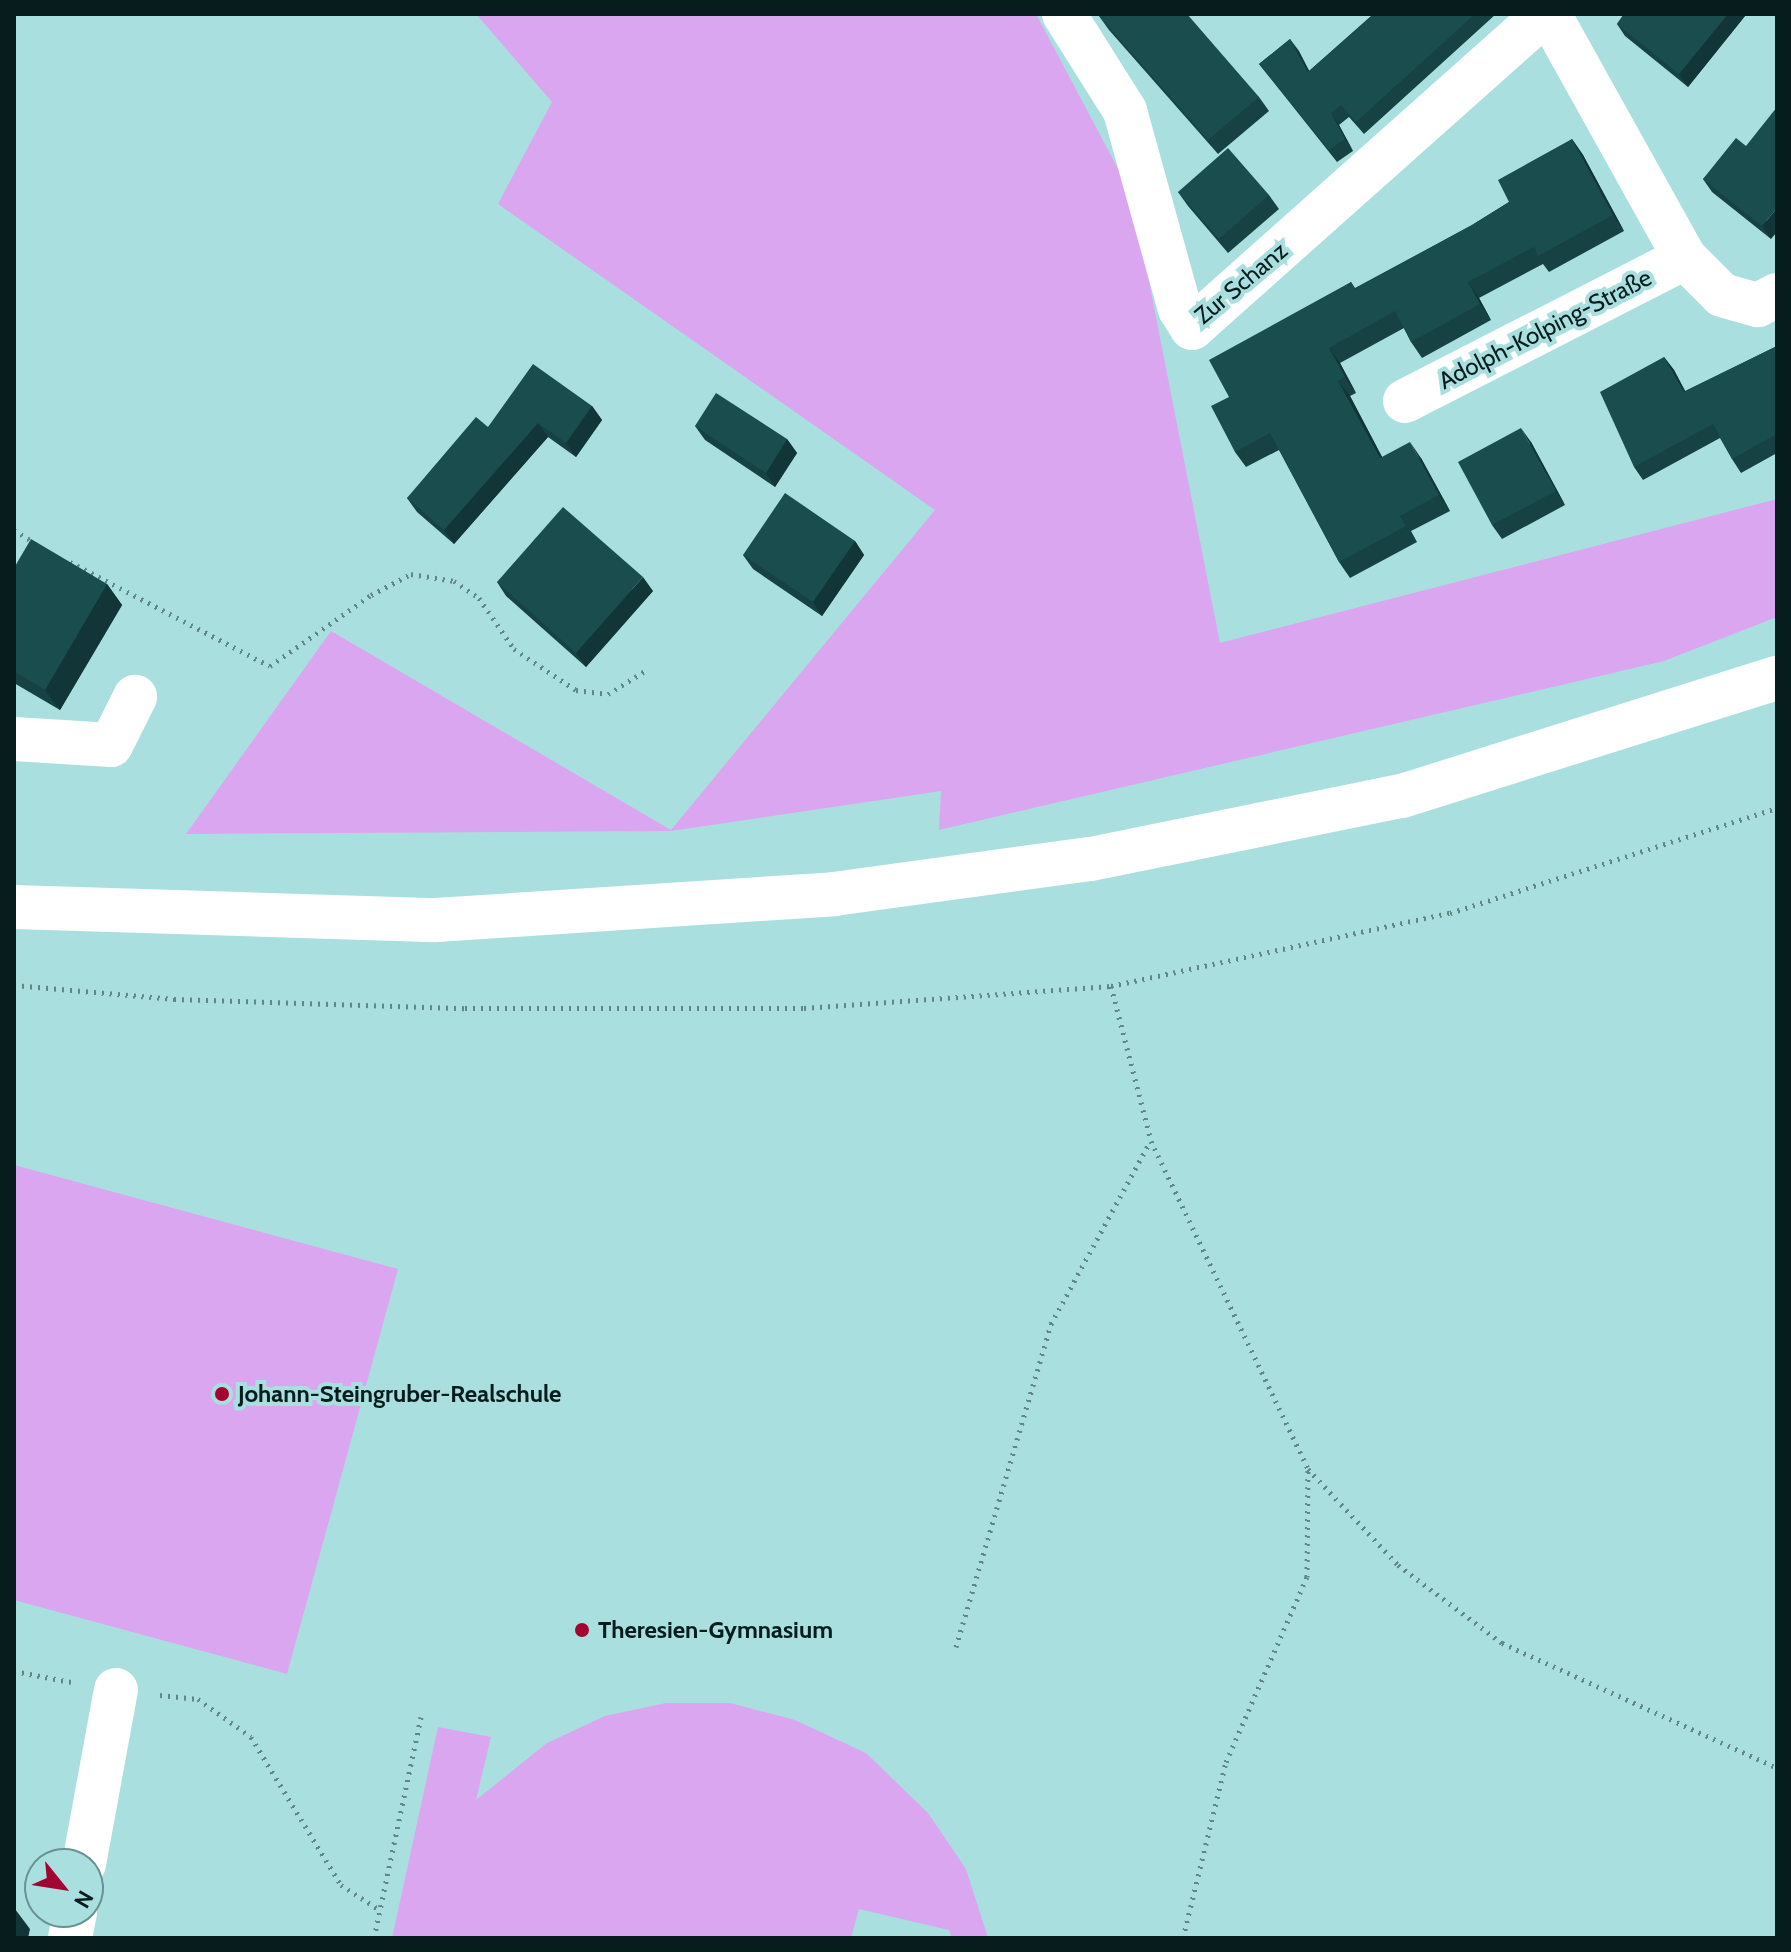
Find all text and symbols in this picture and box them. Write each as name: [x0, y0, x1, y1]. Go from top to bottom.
street label: Zur Schanz: [1189, 236, 1293, 330]
street label: Adolph-Kolping-Straße: [1434, 263, 1656, 395]
place label: Johann-Steingruber-Realschule: [238, 1380, 561, 1408]
marker: Johann-Steingruber-Realschule: [213, 1385, 231, 1403]
place label: Theresien-Gymnasium: [598, 1616, 833, 1644]
marker: Theresien-Gymnasium: [573, 1621, 591, 1639]
north arrow: [24, 1848, 104, 1928]
text: N: [68, 1886, 99, 1913]

